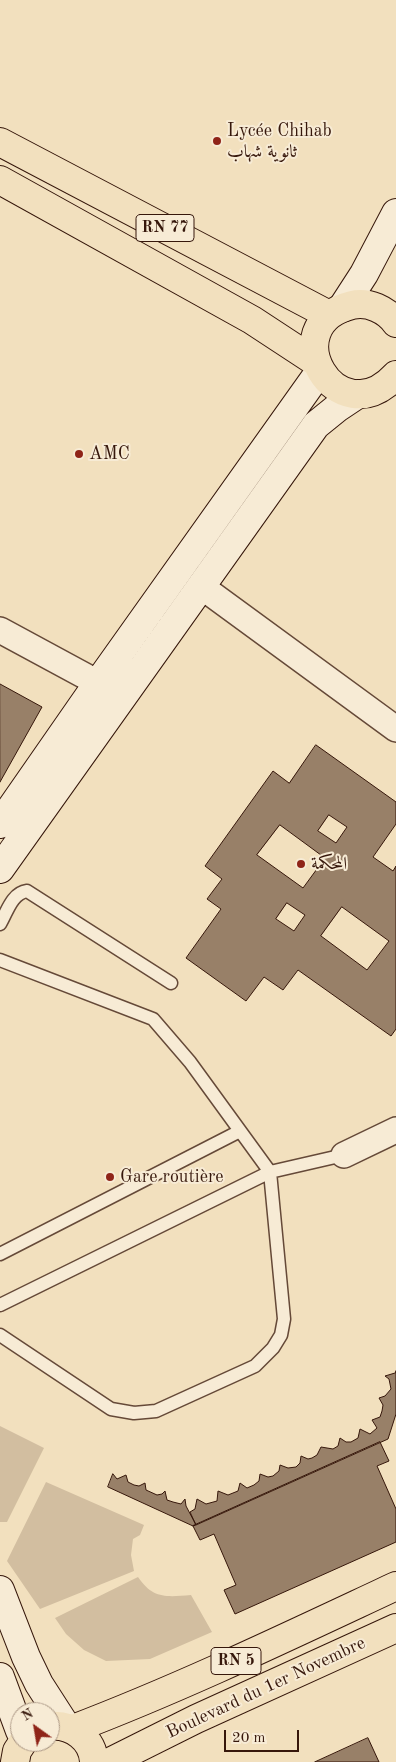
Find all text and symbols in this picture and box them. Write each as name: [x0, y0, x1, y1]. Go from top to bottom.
place label: Lycée Chihab ثانوية شهاب: [227, 120, 332, 162]
marker: Lycée Chihab ثانوية شهاب: [211, 135, 223, 147]
road number: RN 77: [136, 214, 194, 242]
place label: AMC: [89, 443, 130, 465]
marker: AMC: [73, 448, 85, 460]
place label: المحكمة: [311, 853, 347, 875]
marker: المحكمة: [295, 858, 307, 870]
place label: Gare routière: [120, 1166, 224, 1188]
marker: Gare routière: [104, 1171, 116, 1183]
street label: Boulevard du 1er Novembre: [163, 1632, 369, 1744]
road number: RN 5: [211, 1648, 261, 1674]
north arrow: [10, 1702, 60, 1752]
text: N: [19, 1706, 36, 1724]
scale bar: [226, 1720, 301, 1752]
text: 20 m: [232, 1731, 266, 1746]

